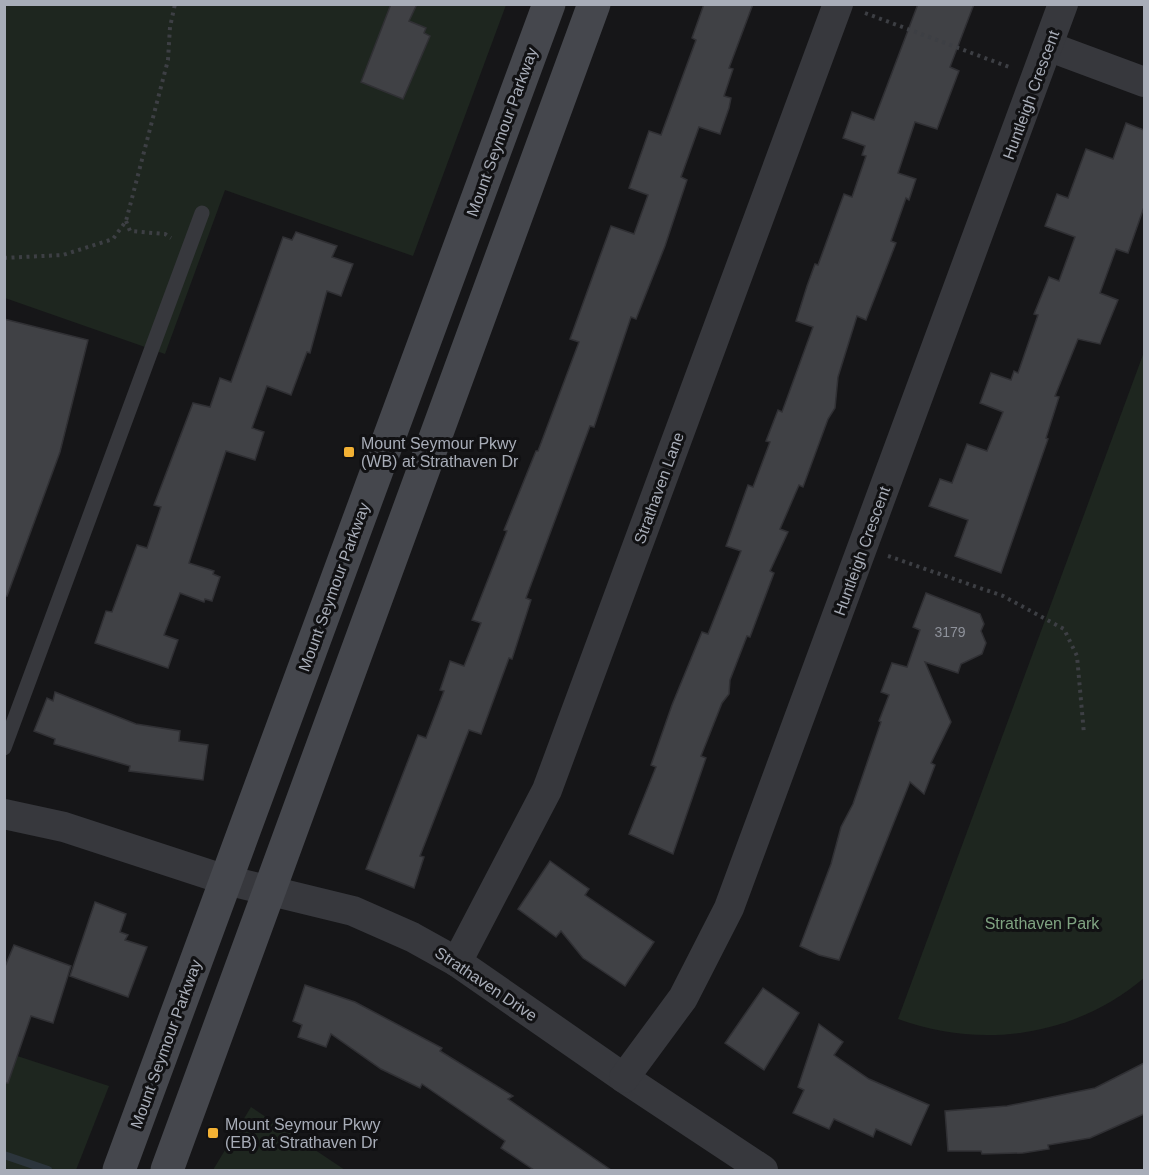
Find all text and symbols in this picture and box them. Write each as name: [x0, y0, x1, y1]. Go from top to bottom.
street label: Huntleigh Crescent: [1000, 28, 1062, 162]
street label: Mount Seymour Parkway: [463, 45, 541, 219]
street label: Strathaven Lane: [631, 430, 687, 546]
place label: Mount Seymour Pkwy (WB) at Strathaven Dr: [361, 435, 519, 470]
marker: Mount Seymour Pkwy (WB) at Strathaven Dr: [342, 445, 356, 459]
street label: Huntleigh Crescent: [831, 484, 893, 618]
street label: Mount Seymour Parkway: [295, 500, 373, 674]
house number: 3179: [934, 624, 966, 640]
park label: Strathaven Park: [985, 915, 1100, 932]
street label: Strathaven Drive: [432, 944, 540, 1024]
street label: Mount Seymour Parkway: [127, 957, 205, 1131]
place label: Mount Seymour Pkwy (EB) at Strathaven Dr: [225, 1116, 381, 1151]
marker: Mount Seymour Pkwy (EB) at Strathaven Dr: [206, 1126, 220, 1140]

